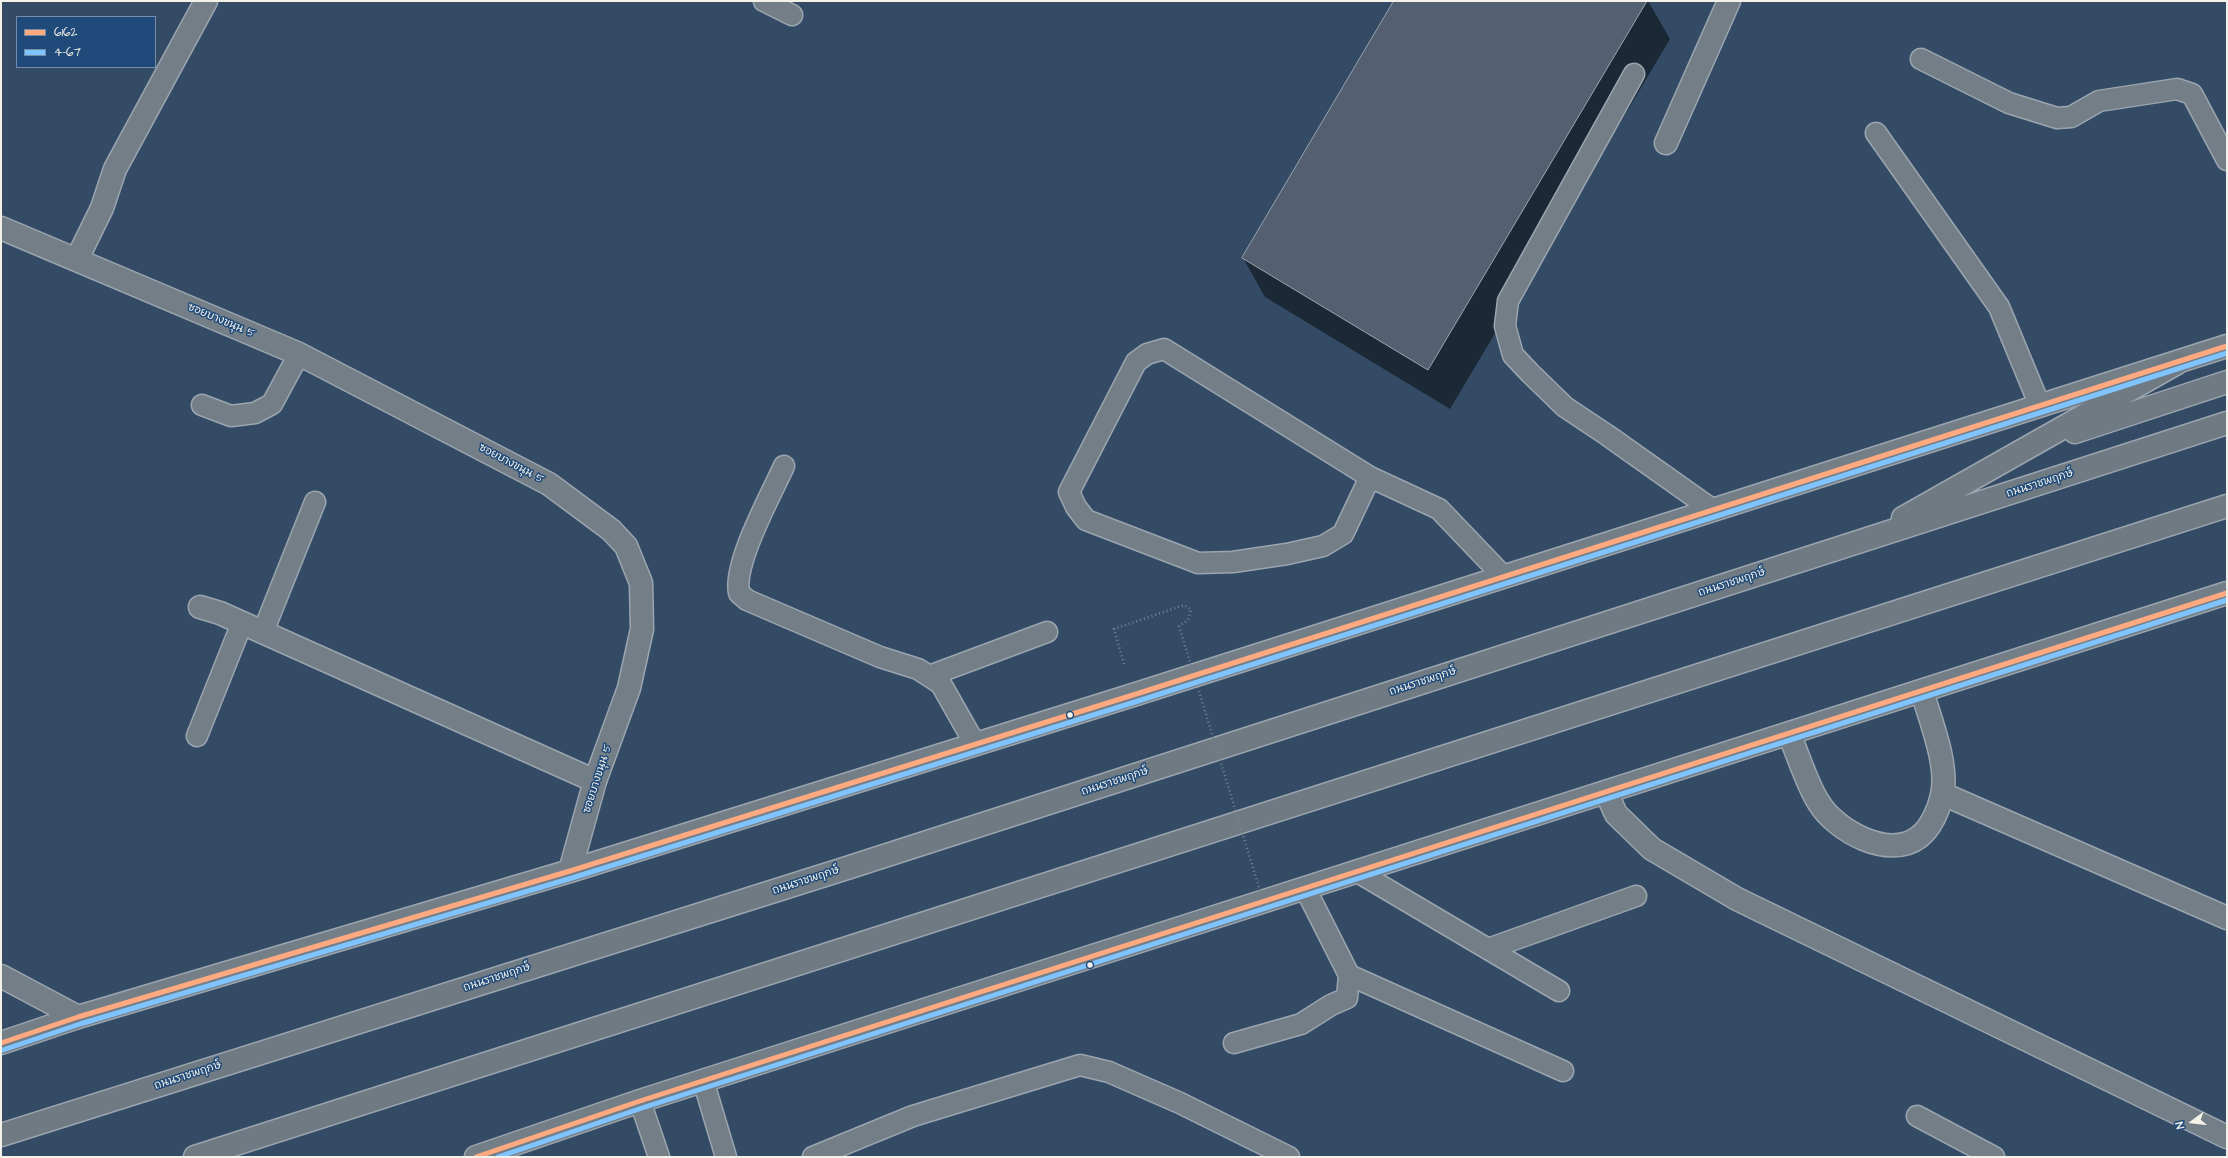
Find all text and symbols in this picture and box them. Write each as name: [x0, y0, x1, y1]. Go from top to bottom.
legend: [16, 16, 156, 68]
text: 6162: [54, 24, 77, 41]
text: 4-67: [54, 44, 81, 61]
street label: ซอยบางขนุน 5: [185, 301, 257, 341]
street label: ซอยบางขนุน 5: [476, 441, 546, 487]
street label: ถนนราชพฤกษ์: [2005, 467, 2075, 501]
street label: ถนนราชพฤกษ์: [1697, 566, 1767, 600]
street label: ถนนราชพฤกษ์: [1388, 665, 1458, 699]
unlabelled marker: [1065, 710, 1075, 720]
street label: ซอยบางขนุน 5: [581, 743, 615, 815]
street label: ถนนราชพฤกษ์: [1080, 765, 1150, 799]
street label: ถนนราชพฤกษ์: [771, 864, 841, 898]
unlabelled marker: [1085, 960, 1095, 970]
street label: ถนนราชพฤกษ์: [462, 961, 532, 995]
street label: ถนนราชพฤกษ์: [153, 1059, 223, 1093]
north arrow: [2172, 1102, 2212, 1142]
text: N: [2172, 1120, 2188, 1131]

